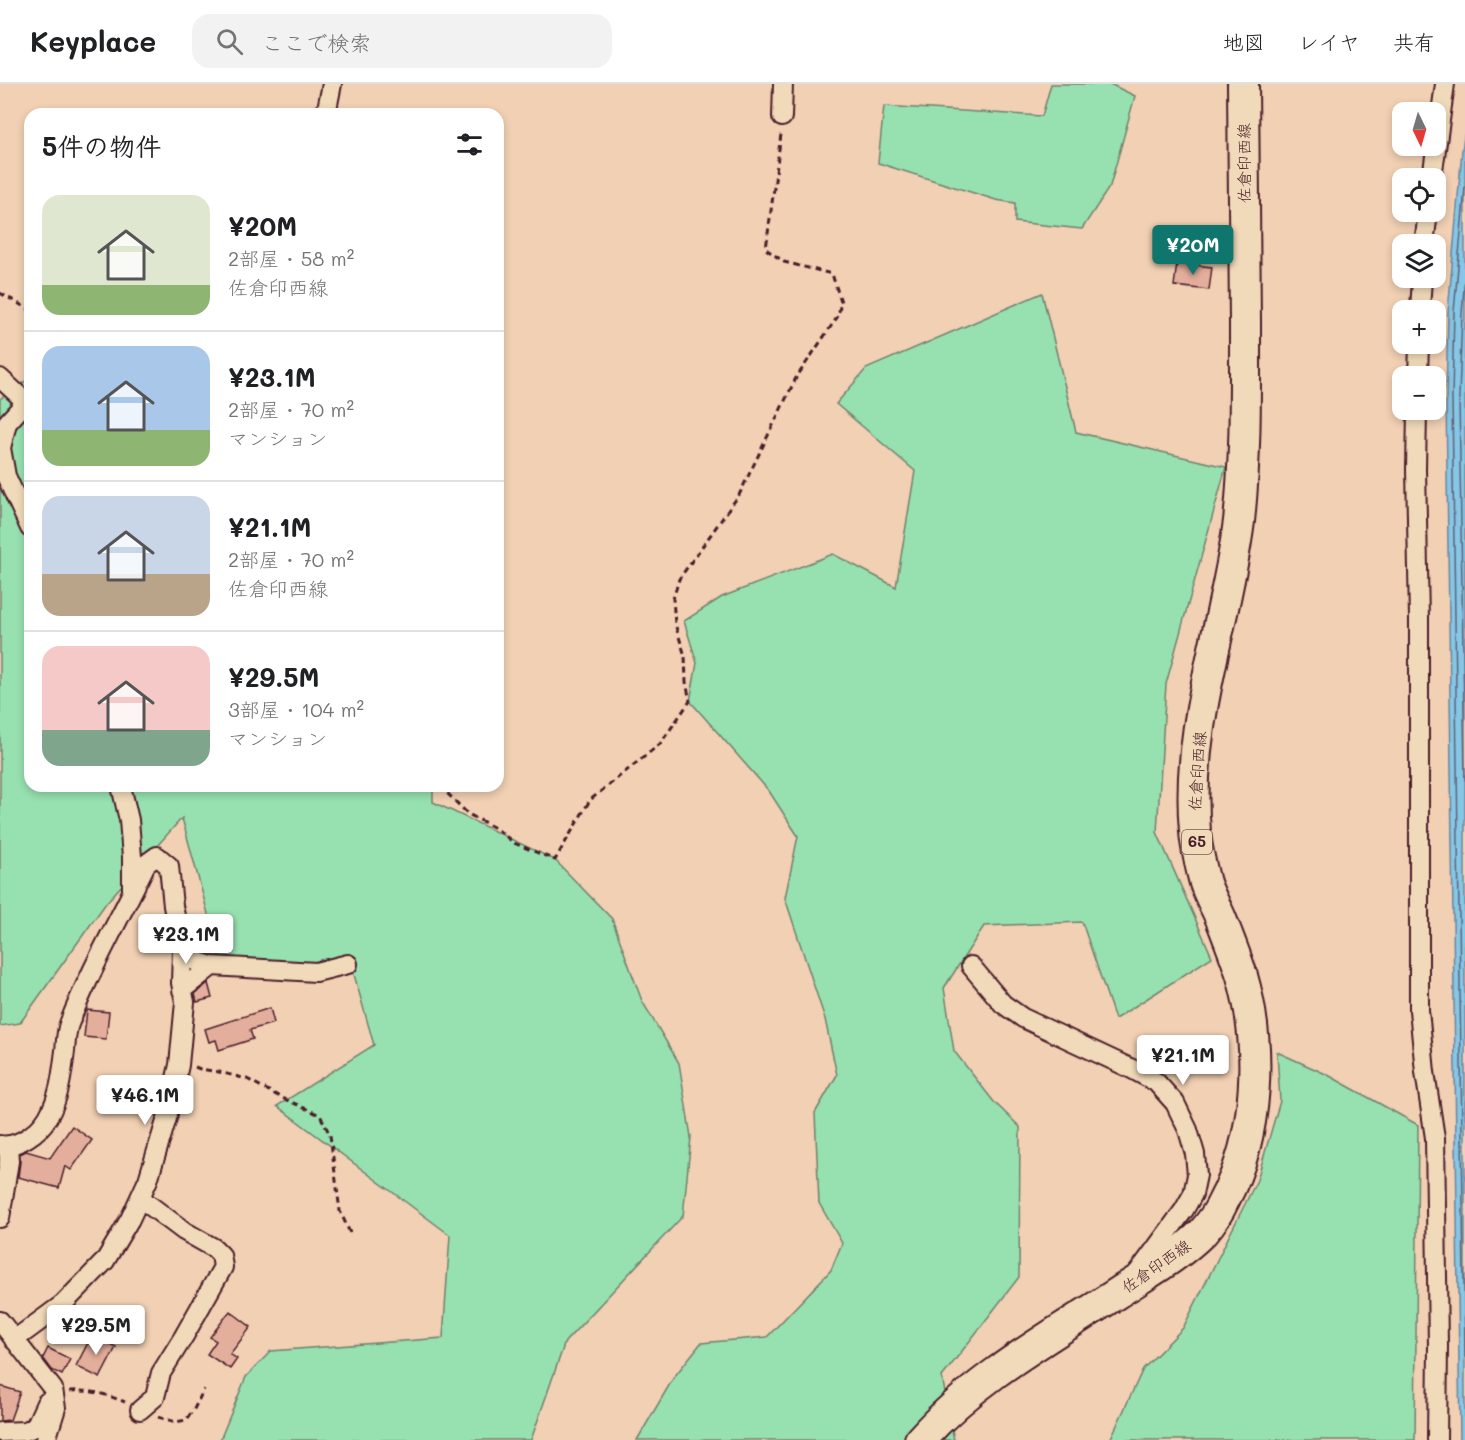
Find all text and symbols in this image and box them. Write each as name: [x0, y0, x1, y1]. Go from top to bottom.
search box: [192, 14, 612, 68]
text: Keyplace: [30, 23, 156, 59]
icon: search: [213, 25, 246, 58]
text: ここで検索: [261, 28, 371, 57]
text: 地図: [1223, 28, 1265, 55]
text: レイヤ: [1298, 28, 1360, 55]
text: 共有: [1393, 28, 1435, 55]
north arrow: [1392, 102, 1446, 156]
map controls: [1392, 102, 1446, 420]
street label: 佐倉印西線: [1233, 123, 1254, 203]
icon: filters: [453, 128, 486, 161]
text: 5件の物件: [42, 129, 161, 163]
button: locate: [1392, 168, 1446, 222]
text: ¥20M: [228, 209, 297, 243]
icon: home: [90, 219, 162, 291]
pin: ¥20M: [1157, 225, 1229, 276]
text: ¥20M: [1166, 231, 1220, 257]
button: layers: [1392, 234, 1446, 288]
text: 2部屋 · 58 m²: [228, 245, 354, 271]
text: 佐倉印西線: [228, 274, 328, 300]
button: +: [1392, 300, 1446, 354]
text: ¥23.1M: [228, 360, 316, 394]
button: −: [1392, 366, 1446, 420]
icon: home: [90, 370, 162, 442]
text: 2部屋 · 70 m²: [228, 396, 354, 422]
text: マンション: [228, 425, 327, 451]
text: ¥21.1M: [228, 510, 312, 544]
icon: home: [90, 520, 162, 592]
text: 2部屋 · 70 m²: [228, 546, 354, 572]
text: 佐倉印西線: [228, 575, 328, 601]
text: ¥29.5M: [228, 660, 319, 694]
icon: home: [90, 670, 162, 742]
text: 3部屋 · 104 m²: [228, 696, 364, 722]
text: マンション: [228, 725, 327, 751]
street label: 佐倉印西線: [1183, 730, 1210, 812]
road number: 65: [1182, 830, 1212, 854]
pin: ¥23.1M: [137, 914, 235, 965]
text: ¥23.1M: [152, 920, 220, 946]
pin: ¥21.1M: [1134, 1035, 1232, 1086]
text: ¥21.1M: [1151, 1041, 1215, 1067]
pin: ¥46.1M: [96, 1075, 194, 1126]
text: ¥46.1M: [110, 1081, 180, 1107]
street label: 佐倉印西線: [1117, 1234, 1195, 1297]
pin: ¥29.5M: [47, 1305, 145, 1356]
text: ¥29.5M: [61, 1311, 131, 1337]

